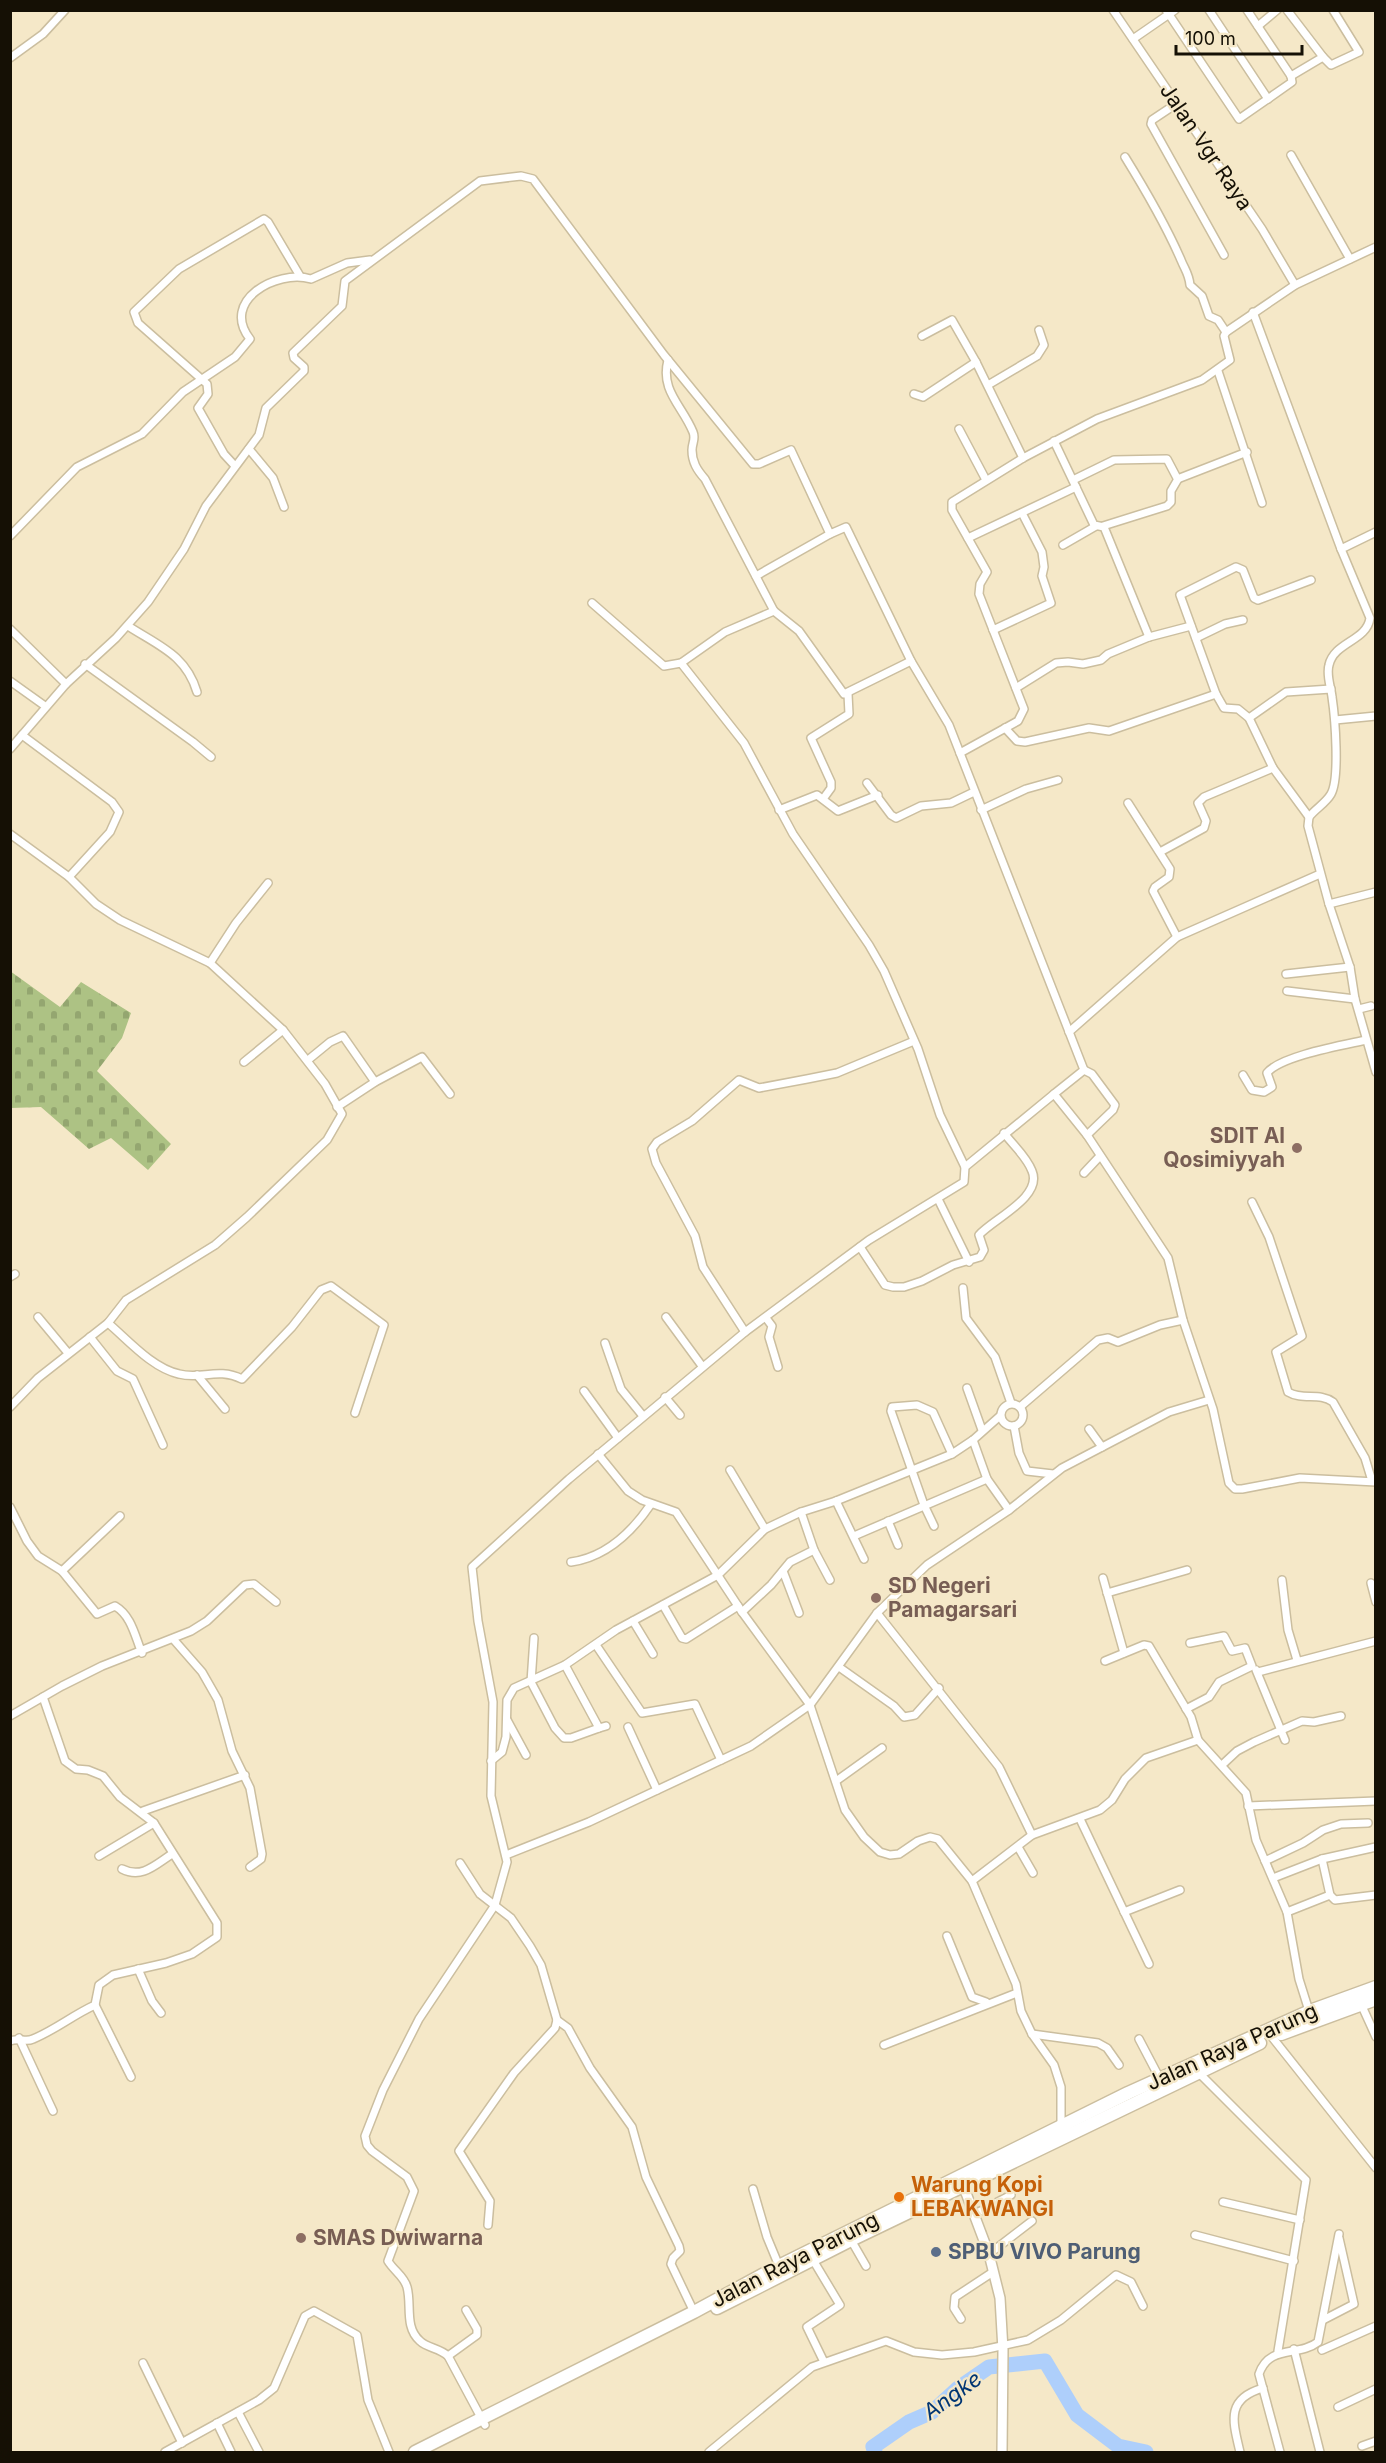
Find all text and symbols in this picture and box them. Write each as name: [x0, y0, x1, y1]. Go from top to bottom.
scale bar: [1176, 18, 1302, 56]
text: 100 m: [1185, 28, 1236, 49]
street label: Jalan Vgr Raya: [1155, 79, 1258, 215]
place label: SDIT Al Qosimiyyah: [1163, 1123, 1285, 1172]
marker: SDIT Al Qosimiyyah: [1290, 1141, 1304, 1155]
place label: SD Negeri Pamagarsari: [888, 1573, 1017, 1622]
marker: SD Negeri Pamagarsari: [869, 1591, 883, 1605]
street label: Jalan Raya Parung: [1143, 1998, 1321, 2095]
place label: Warung Kopi LEBAKWANGI: [911, 2172, 1054, 2221]
marker: Warung Kopi LEBAKWANGI: [892, 2190, 906, 2204]
street label: Jalan Raya Parung: [707, 2207, 882, 2312]
place label: SMAS Dwiwarna: [313, 2225, 483, 2250]
marker: SMAS Dwiwarna: [294, 2231, 308, 2245]
place label: SPBU VIVO Parung: [948, 2239, 1141, 2264]
marker: SPBU VIVO Parung: [929, 2245, 943, 2259]
water label: Angke: [917, 2365, 986, 2425]

